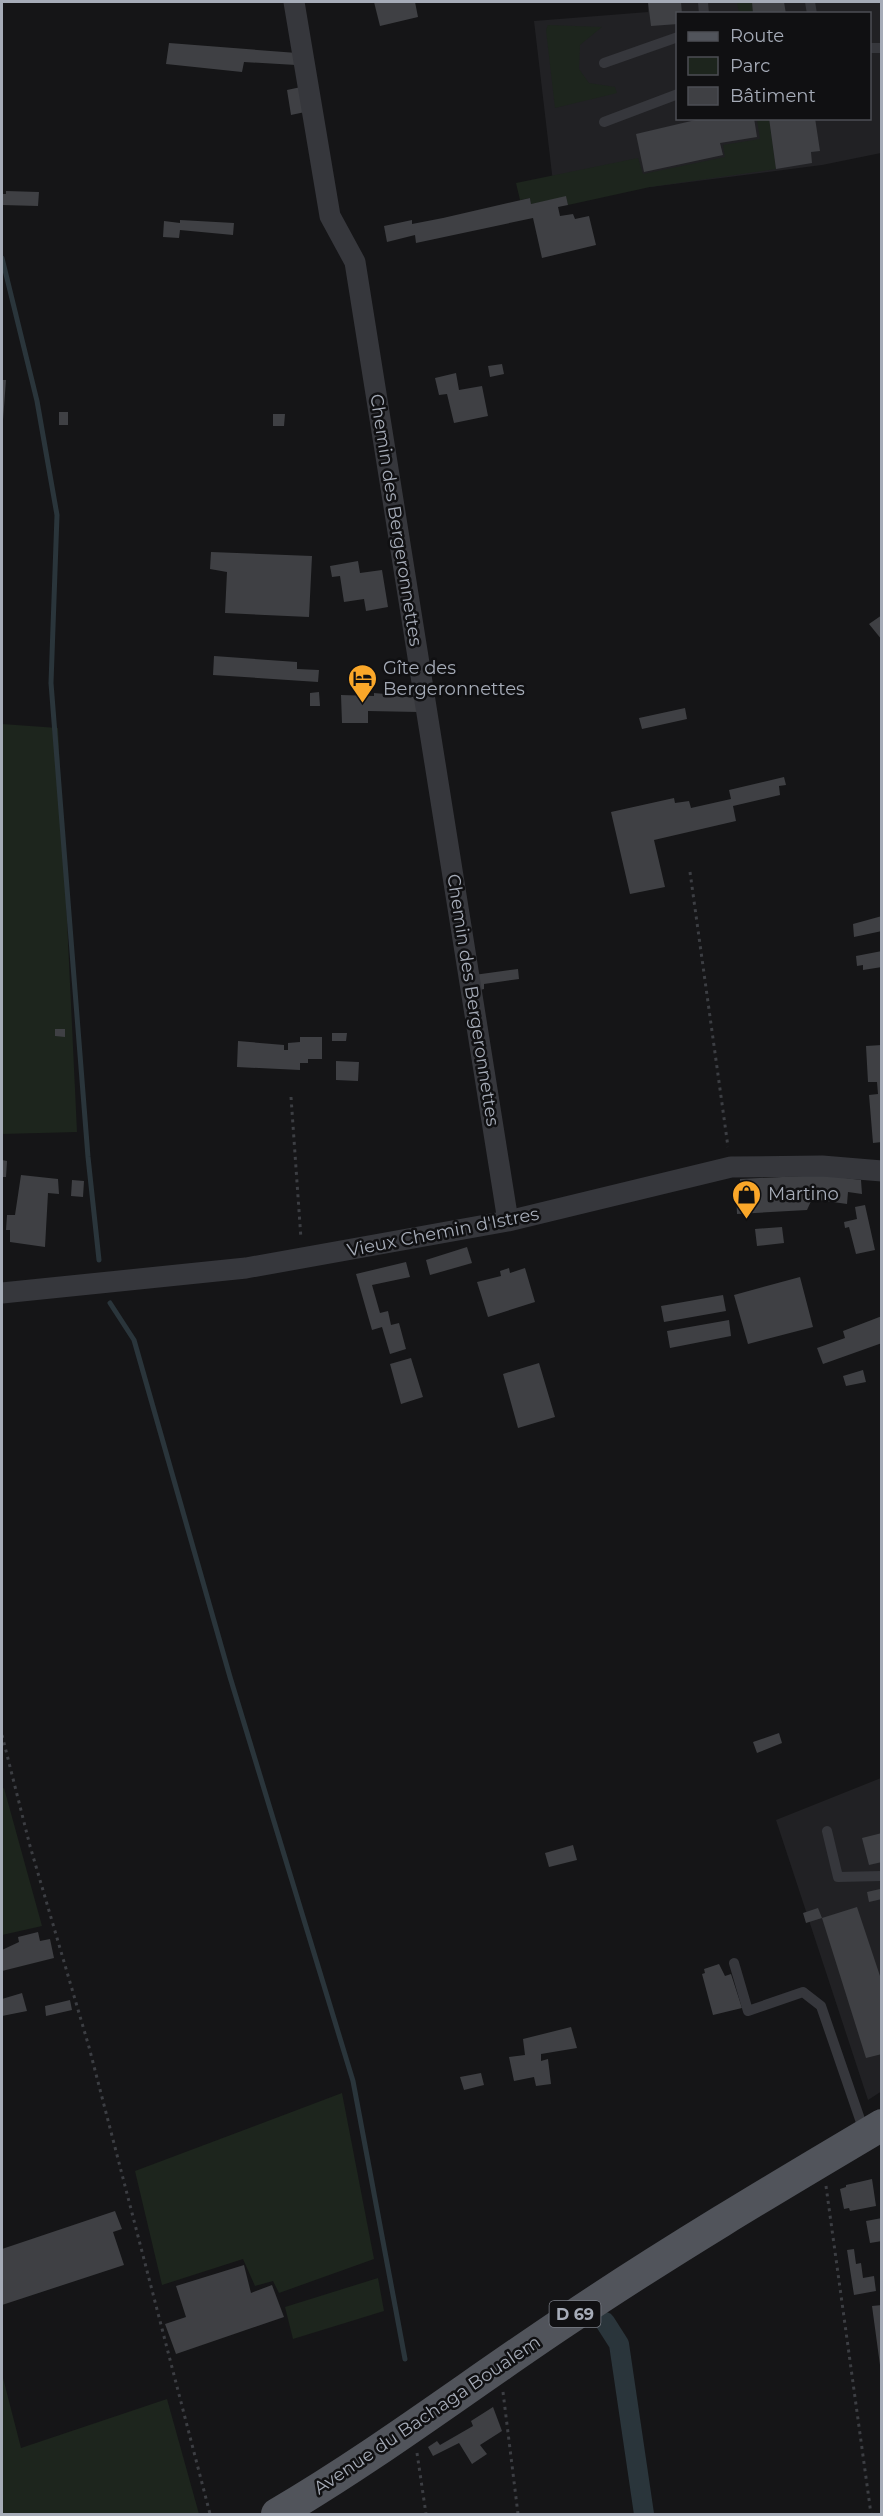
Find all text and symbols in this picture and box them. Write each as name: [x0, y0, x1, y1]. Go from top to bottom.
legend: [676, 12, 871, 120]
text: Route: [730, 25, 784, 47]
text: Parc: [730, 55, 770, 77]
text: Bâtiment: [730, 85, 816, 107]
street label: Chemin des Bergeronnettes: [365, 392, 427, 648]
place label: Gîte des Bergeronnettes: [383, 657, 525, 700]
hotel icon: Gîte des Bergeronnettes: [346, 662, 378, 704]
street label: Chemin des Bergeronnettes: [442, 872, 504, 1128]
shop icon: Martino: [731, 1178, 763, 1220]
place label: Martino: [768, 1183, 839, 1205]
street label: Vieux Chemin d'Istres: [345, 1203, 541, 1261]
road number: D 69: [550, 2301, 600, 2327]
street label: Avenue du Bachaga Boualem: [309, 2331, 545, 2499]

